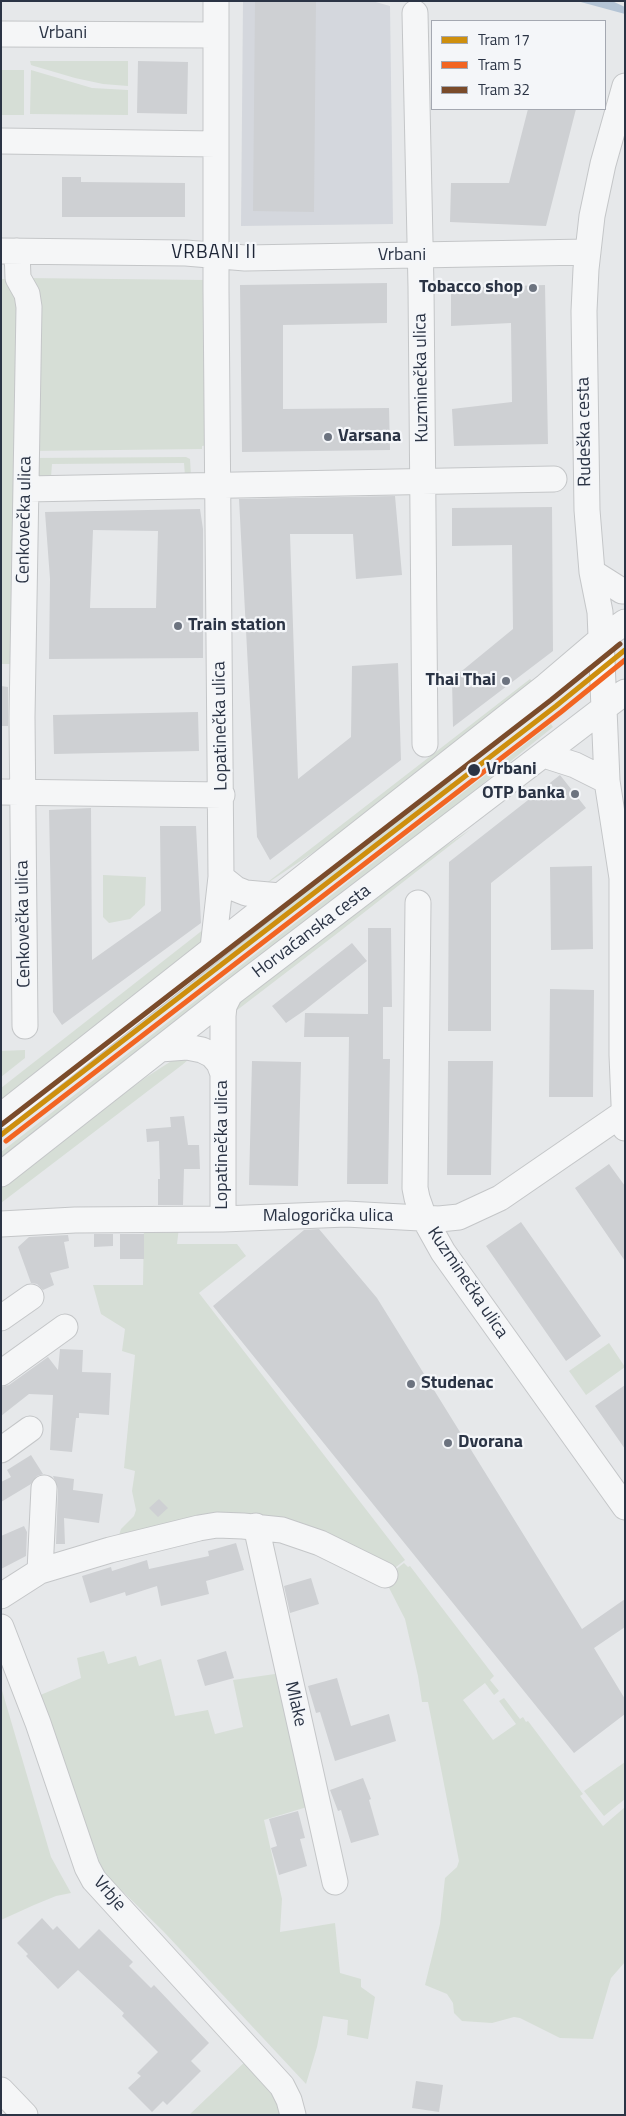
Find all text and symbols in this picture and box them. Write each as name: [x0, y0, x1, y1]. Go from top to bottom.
legend: [431, 20, 606, 110]
street label: Vrbani: [39, 23, 87, 45]
text: Tram 17: [478, 28, 530, 51]
text: Tram 5: [478, 53, 522, 76]
text: Tram 32: [478, 78, 530, 101]
district label: VRBANI II: [170, 242, 258, 264]
street label: Vrbani: [378, 245, 426, 267]
place label: Tobacco shop: [419, 277, 523, 299]
marker: Tobacco shop: [527, 282, 539, 294]
street label: Kuzminečka ulica: [410, 313, 434, 443]
street label: Rudeška cesta: [573, 377, 597, 487]
place label: Varsana: [338, 426, 401, 448]
marker: Varsana: [322, 431, 334, 443]
street label: Cenkovečka ulica: [13, 456, 37, 584]
place label: Train station: [188, 615, 286, 637]
marker: Train station: [172, 620, 184, 632]
street label: Lopatinečka ulica: [209, 661, 233, 791]
place label: Thai Thai: [426, 670, 496, 692]
marker: Thai Thai: [500, 675, 512, 687]
place label: Vrbani: [486, 759, 537, 781]
marker: Vrbani: [466, 762, 482, 778]
place label: OTP banka: [482, 783, 565, 805]
marker: OTP banka: [569, 788, 581, 800]
street label: Cenkovečka ulica: [12, 860, 36, 988]
street label: Horvaćanska cesta: [249, 881, 375, 983]
street label: Lopatinečka ulica: [212, 1080, 234, 1210]
street label: Malogorička ulica: [263, 1206, 393, 1228]
street label: Kuzminečka ulica: [422, 1223, 512, 1343]
place label: Studenac: [421, 1373, 493, 1395]
marker: Studenac: [405, 1378, 417, 1390]
place label: Dvorana: [458, 1432, 523, 1454]
marker: Dvorana: [442, 1437, 454, 1449]
street label: Mlake: [279, 1679, 311, 1729]
street label: Vrbje: [88, 1872, 130, 1916]

